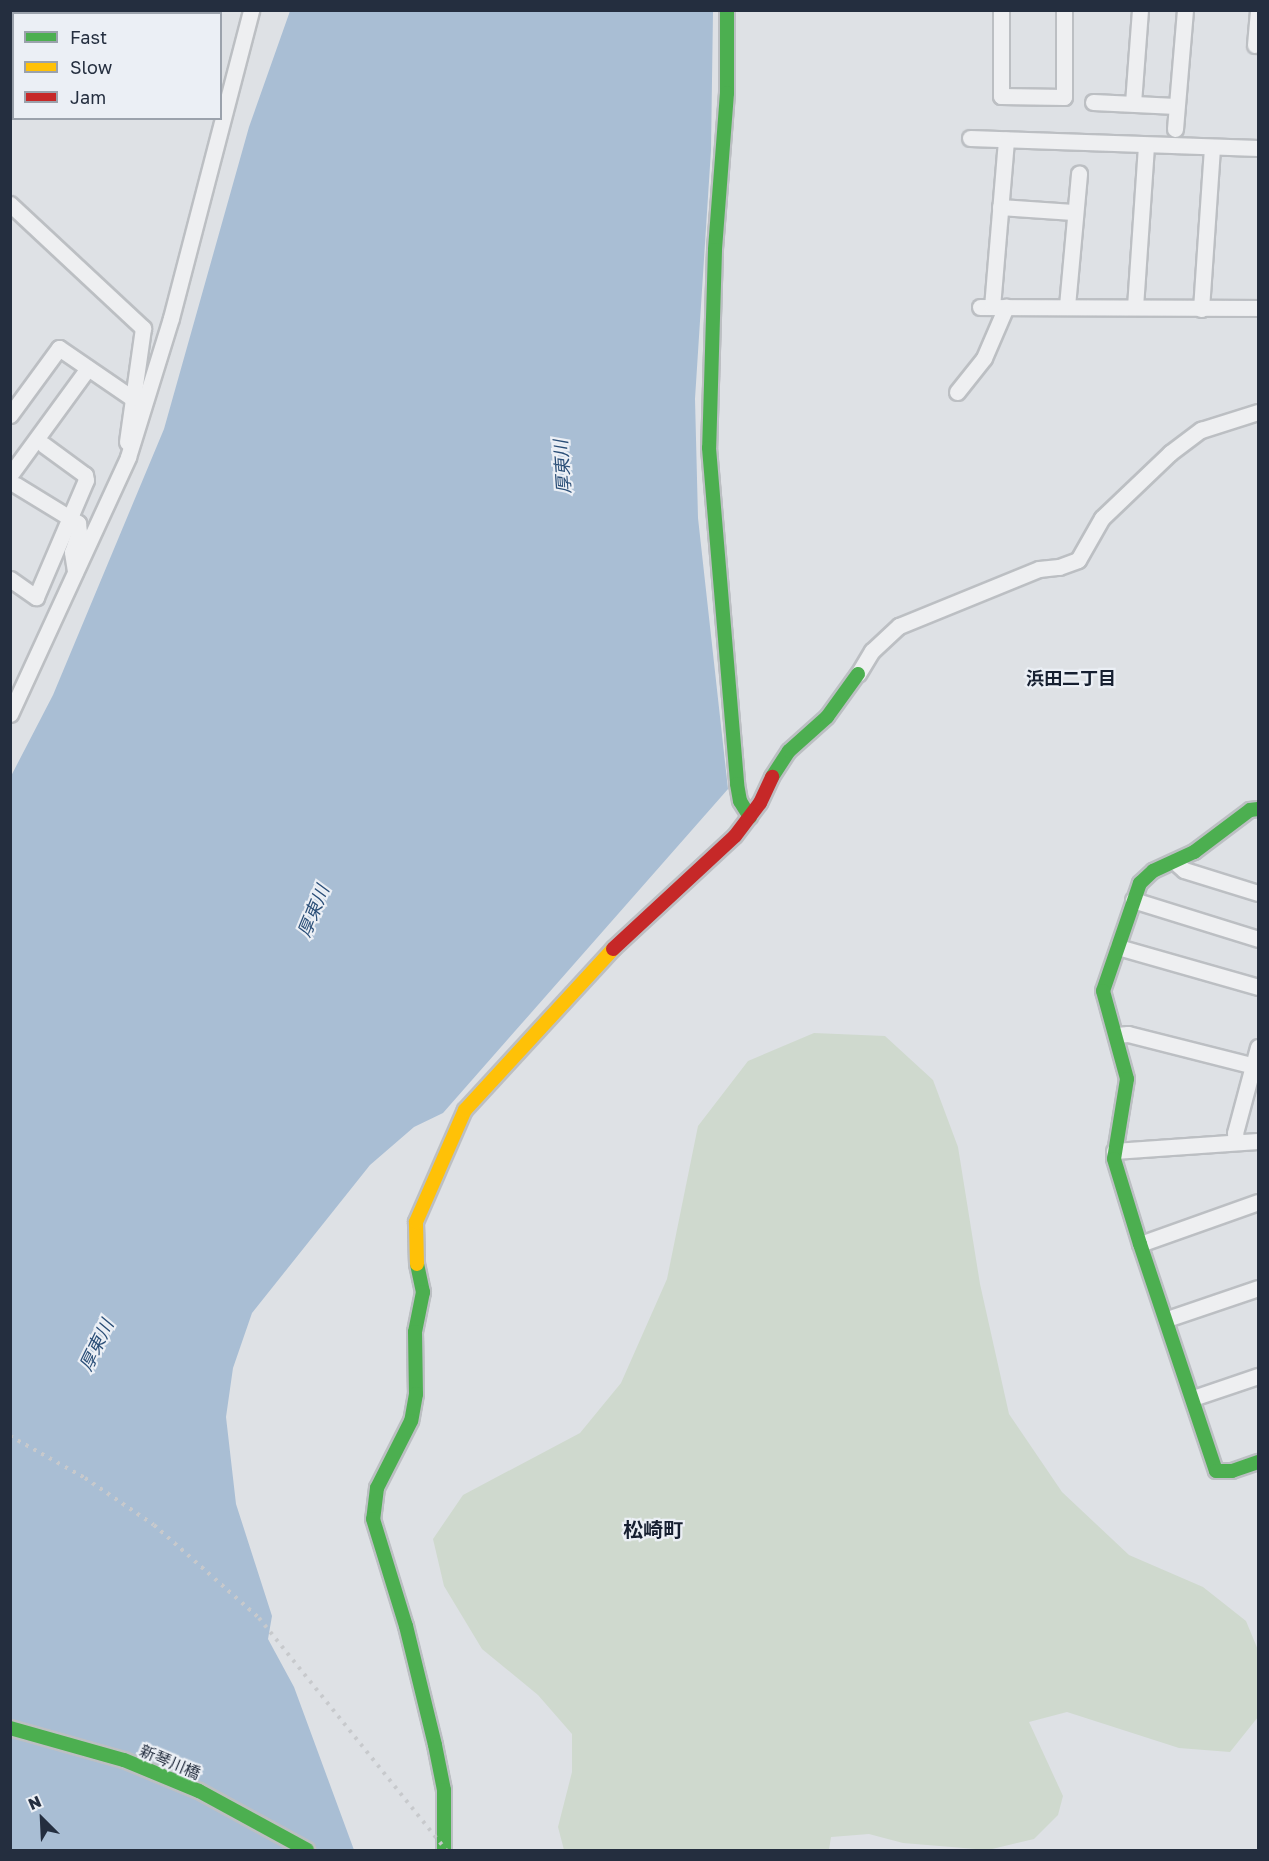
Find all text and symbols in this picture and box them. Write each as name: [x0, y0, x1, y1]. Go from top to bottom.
legend: [12, 12, 222, 120]
text: Fast: [70, 26, 107, 48]
text: Slow: [70, 56, 112, 78]
text: Jam: [70, 86, 106, 108]
water label: 厚東川: [549, 439, 575, 495]
district label: 浜田二丁目: [1026, 667, 1116, 689]
water label: 厚東川: [293, 882, 333, 940]
water label: 厚東川: [74, 1316, 118, 1374]
district label: 松崎町: [623, 1517, 683, 1541]
street label: 新琴川橋: [137, 1741, 203, 1783]
north arrow: [12, 1789, 72, 1849]
text: N: [25, 1791, 44, 1814]

